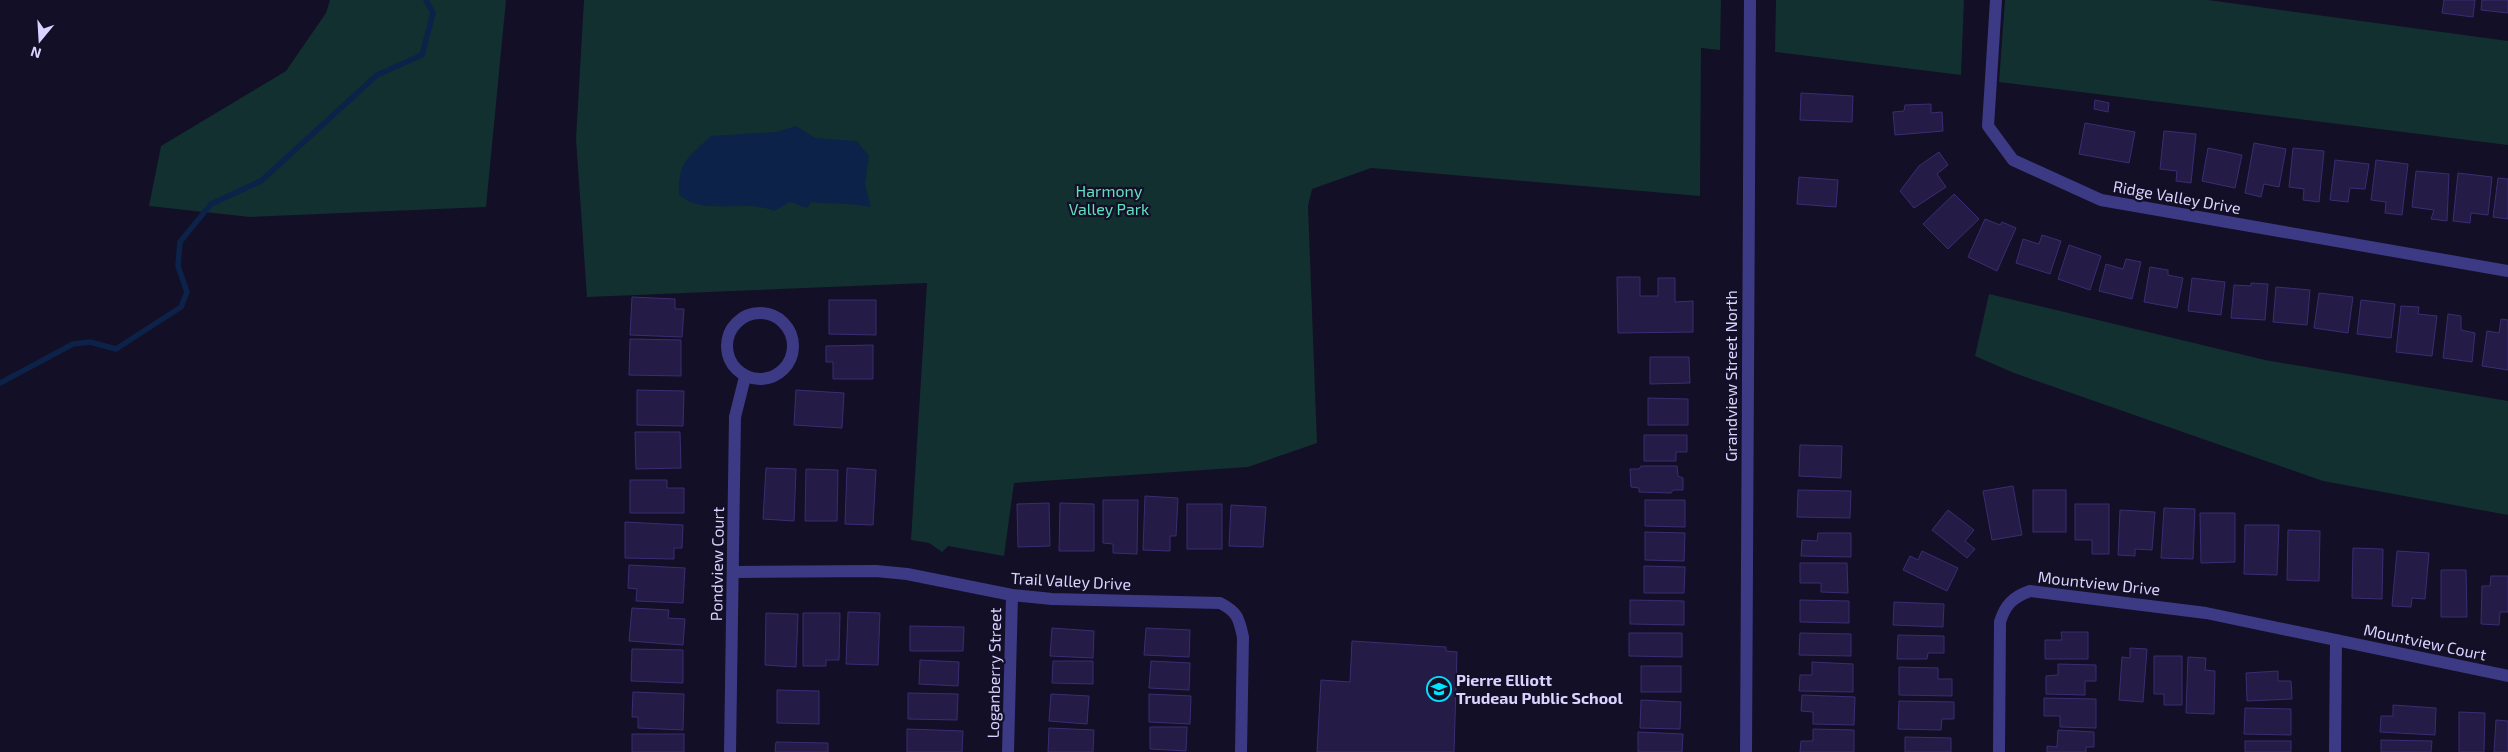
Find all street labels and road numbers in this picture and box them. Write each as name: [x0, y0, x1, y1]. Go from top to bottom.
street label: Ridge Valley Drive: [2112, 176, 2242, 217]
street label: Grandview Street North: [1721, 290, 1740, 462]
street label: Pondview Court: [706, 507, 727, 621]
street label: Mountview Drive: [2037, 567, 2161, 598]
street label: Trail Valley Drive: [1010, 568, 1132, 593]
street label: Loganberry Street: [983, 607, 1004, 739]
street label: Mountview Court: [2362, 619, 2488, 664]

